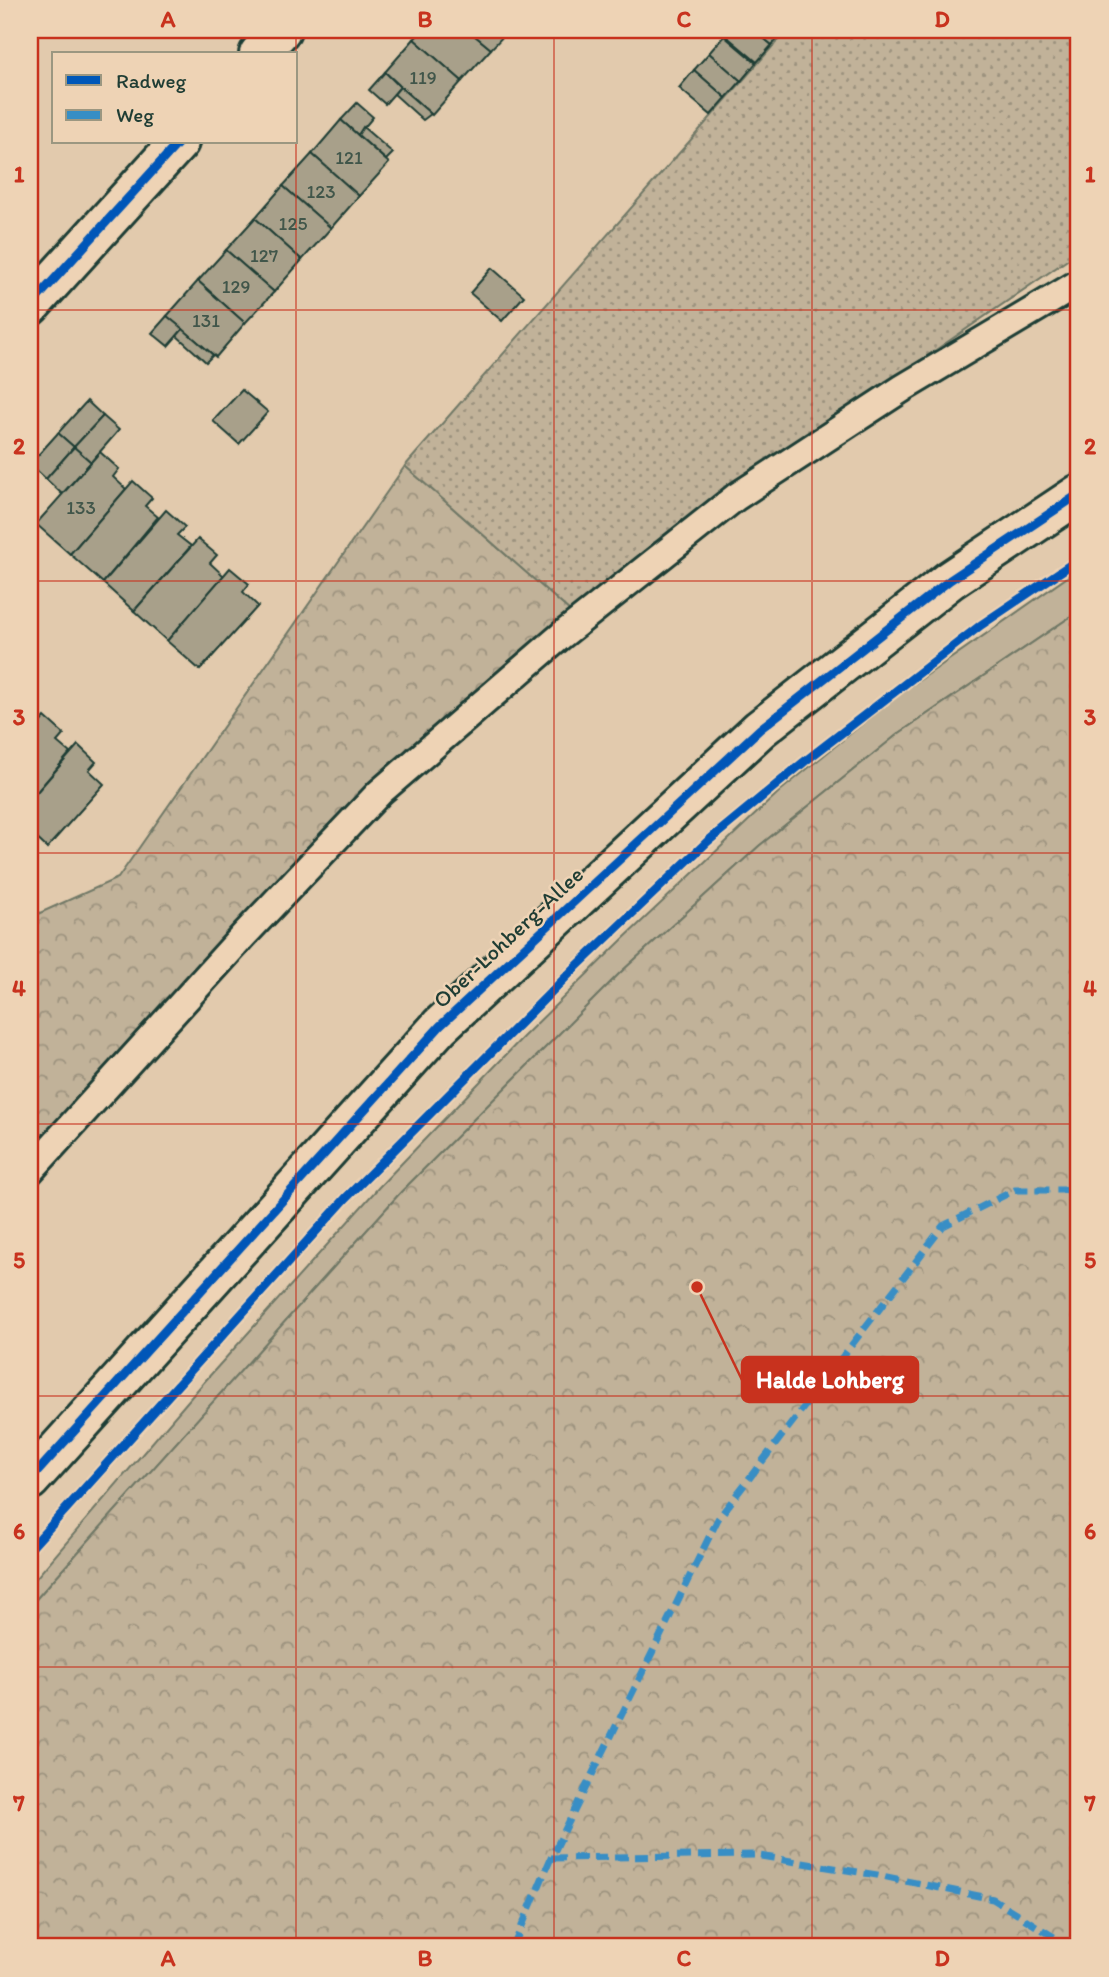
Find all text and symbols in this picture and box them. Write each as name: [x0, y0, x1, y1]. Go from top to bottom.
text: A: [160, 5, 176, 33]
text: B: [418, 5, 433, 33]
text: C: [677, 5, 692, 33]
text: D: [934, 5, 950, 33]
legend: [52, 52, 298, 144]
house number: 119: [409, 66, 437, 89]
text: Radweg: [116, 68, 186, 93]
text: Weg: [116, 102, 154, 127]
house number: 121: [335, 146, 363, 169]
text: 1: [14, 160, 25, 188]
text: 1: [1085, 160, 1096, 188]
house number: 123: [306, 180, 336, 203]
house number: 125: [279, 212, 307, 235]
house number: 127: [250, 244, 278, 267]
house number: 129: [222, 275, 250, 298]
house number: 131: [192, 309, 220, 332]
text: 2: [13, 432, 26, 460]
text: 2: [1084, 432, 1097, 460]
house number: 133: [66, 496, 96, 519]
text: 3: [13, 703, 26, 731]
text: 3: [1084, 703, 1097, 731]
street label: Ober-Lohberg-Allee: [427, 860, 589, 1014]
text: 4: [12, 974, 26, 1002]
text: 4: [1083, 974, 1097, 1002]
text: 5: [13, 1246, 25, 1274]
text: 5: [1084, 1246, 1096, 1274]
callout: Halde Lohberg: [742, 1357, 918, 1402]
text: Halde Lohberg: [756, 1365, 905, 1395]
text: 6: [13, 1517, 25, 1545]
text: 6: [1084, 1517, 1096, 1545]
text: 7: [12, 1789, 25, 1817]
text: 7: [1083, 1789, 1096, 1817]
text: A: [160, 1944, 176, 1972]
text: B: [418, 1944, 433, 1972]
text: C: [677, 1944, 692, 1972]
text: D: [934, 1944, 950, 1972]

